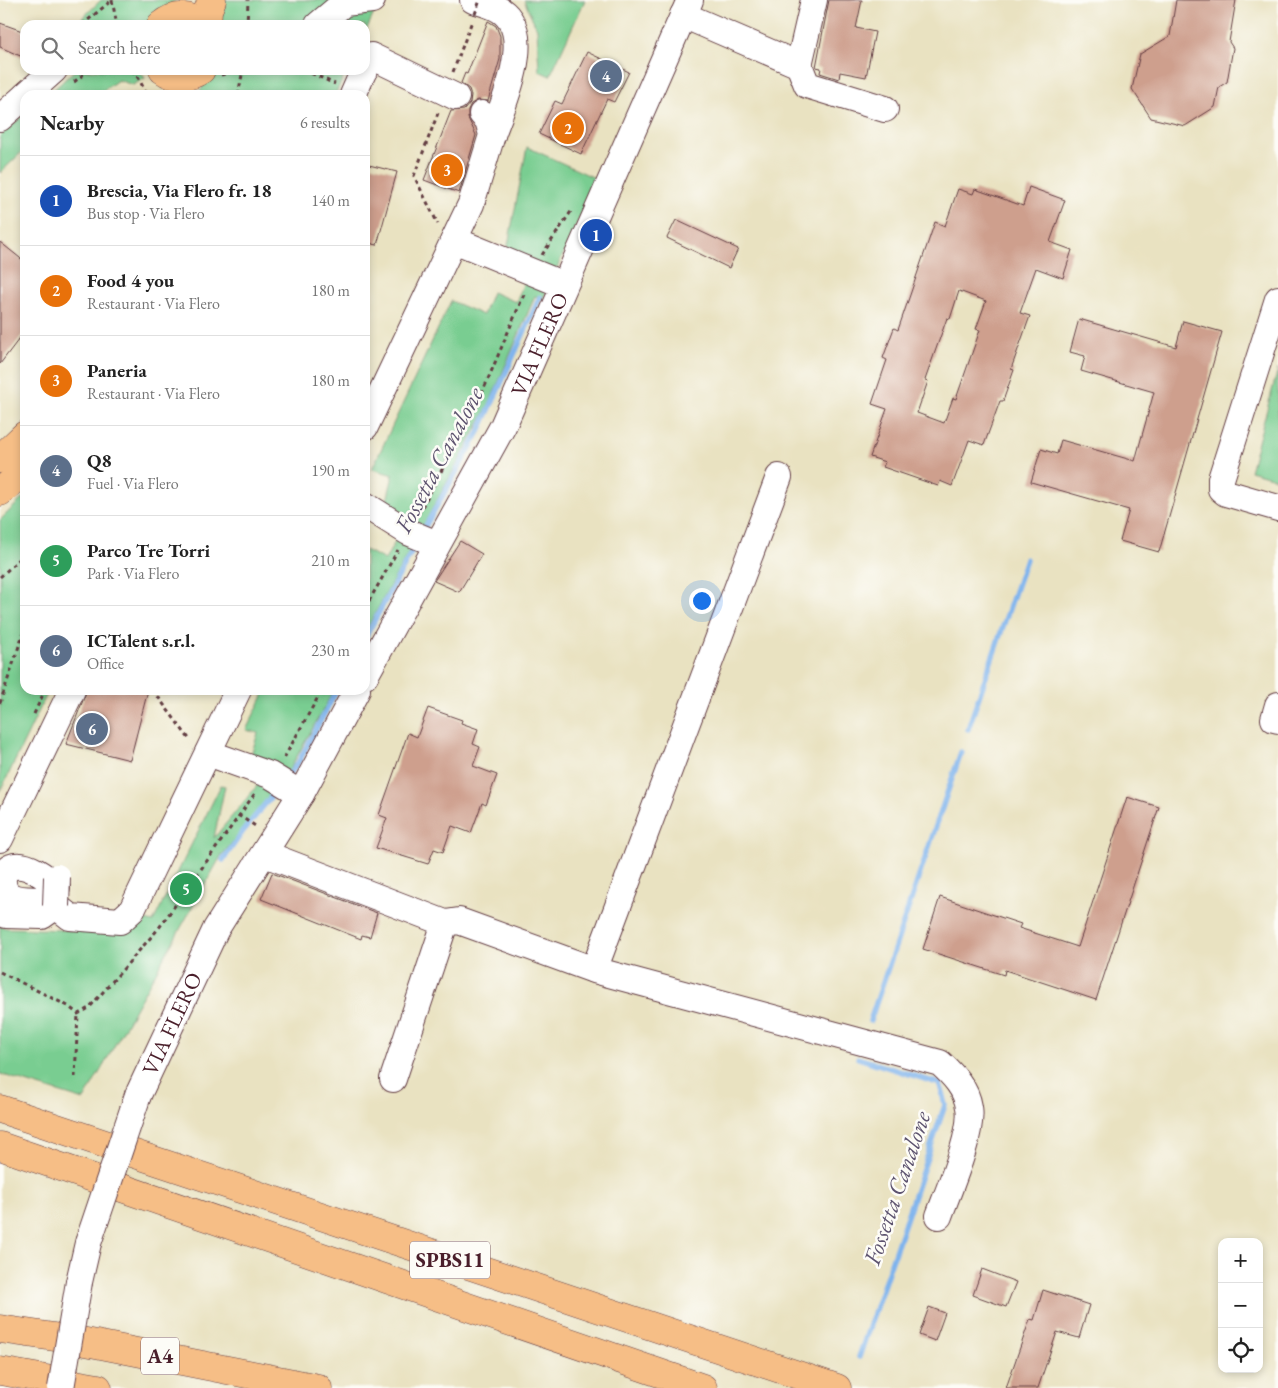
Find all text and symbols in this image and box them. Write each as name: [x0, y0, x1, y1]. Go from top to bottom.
search box: [20, 20, 370, 75]
icon: search: [38, 34, 66, 62]
text: Search here: [78, 35, 160, 60]
pin: 4: [590, 57, 622, 95]
text: Nearby: [40, 109, 104, 136]
pin: 2: [552, 109, 584, 147]
text: 6 results: [300, 112, 350, 133]
pin: 3: [431, 151, 463, 189]
text: Brescia, Via Flero fr. 18: [87, 178, 272, 203]
text: 1: [52, 190, 60, 211]
text: 140 m: [311, 190, 350, 211]
text: Bus stop · Via Flero: [87, 203, 205, 224]
pin: 1: [580, 216, 612, 254]
text: Food 4 you: [87, 268, 174, 293]
text: 2: [52, 280, 60, 301]
text: 180 m: [311, 280, 350, 301]
street label: VIA FLERO: [504, 288, 575, 401]
text: Restaurant · Via Flero: [87, 293, 220, 314]
text: Paneria: [87, 358, 147, 383]
text: 3: [52, 370, 60, 391]
text: 180 m: [311, 370, 350, 391]
water label: Fossetta Canalone: [387, 381, 490, 539]
text: Restaurant · Via Flero: [87, 383, 220, 404]
text: Q8: [87, 448, 112, 473]
text: 4: [52, 460, 60, 481]
text: 190 m: [311, 460, 350, 481]
text: Fuel · Via Flero: [87, 473, 179, 494]
text: Parco Tre Torri: [87, 538, 210, 563]
text: 5: [52, 550, 60, 571]
text: 210 m: [311, 550, 350, 571]
text: Park · Via Flero: [87, 563, 179, 584]
your location: [689, 588, 715, 614]
text: ICTalent s.r.l.: [87, 628, 195, 653]
text: 6: [52, 640, 60, 661]
text: 230 m: [311, 640, 350, 661]
text: Office: [87, 653, 124, 674]
pin: 6: [76, 710, 108, 748]
pin: 5: [170, 870, 202, 908]
street label: VIA FLERO: [135, 967, 209, 1080]
water label: Fossetta Canalone: [855, 1106, 938, 1270]
map controls: [1218, 1238, 1263, 1373]
button: +: [1218, 1238, 1263, 1283]
road number: SPBS11: [410, 1242, 490, 1278]
button: −: [1218, 1283, 1263, 1328]
button: locate: [1218, 1328, 1263, 1373]
road number: A4: [141, 1338, 179, 1374]

